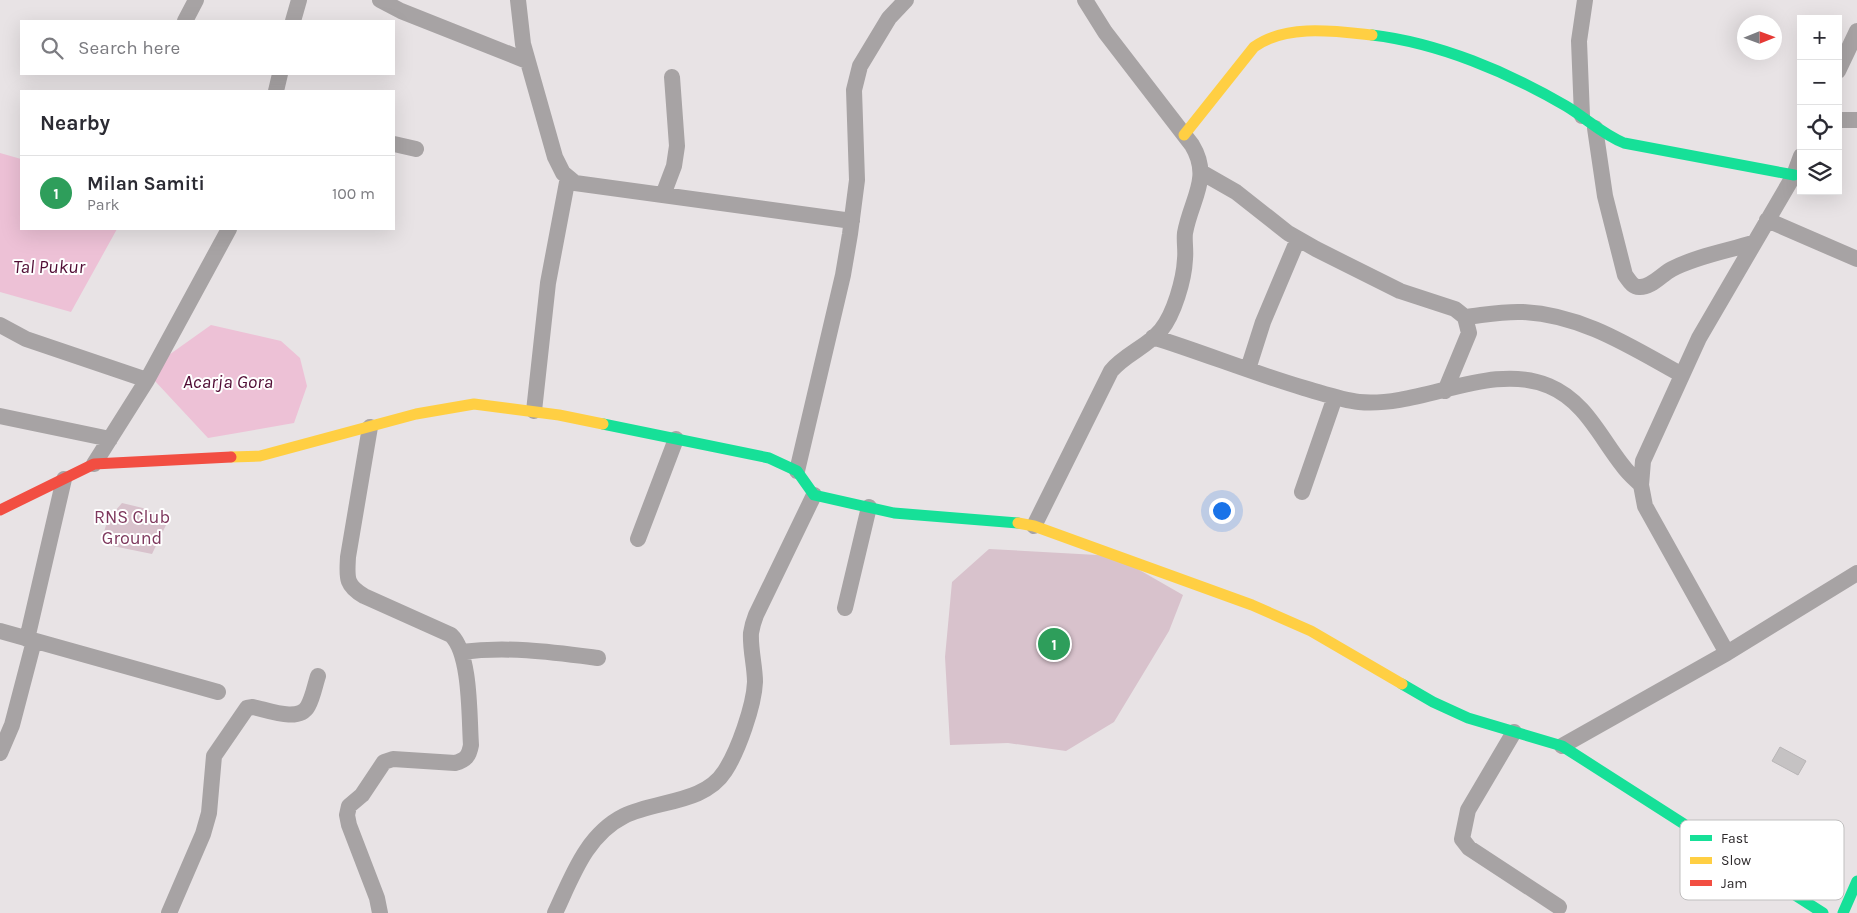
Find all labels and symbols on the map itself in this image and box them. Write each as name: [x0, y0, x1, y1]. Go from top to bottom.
north arrow: [1737, 15, 1782, 60]
water label: Tal Pukur: [13, 256, 86, 278]
water label: Acarja Gora: [183, 371, 273, 393]
your location: [1209, 498, 1235, 524]
park label: RNS Club Ground: [94, 506, 170, 549]
pin: 1: [1038, 625, 1070, 663]
legend: [1680, 820, 1844, 900]
text: Fast: [1721, 830, 1748, 847]
text: Slow: [1721, 852, 1751, 869]
text: Jam: [1721, 875, 1747, 892]

